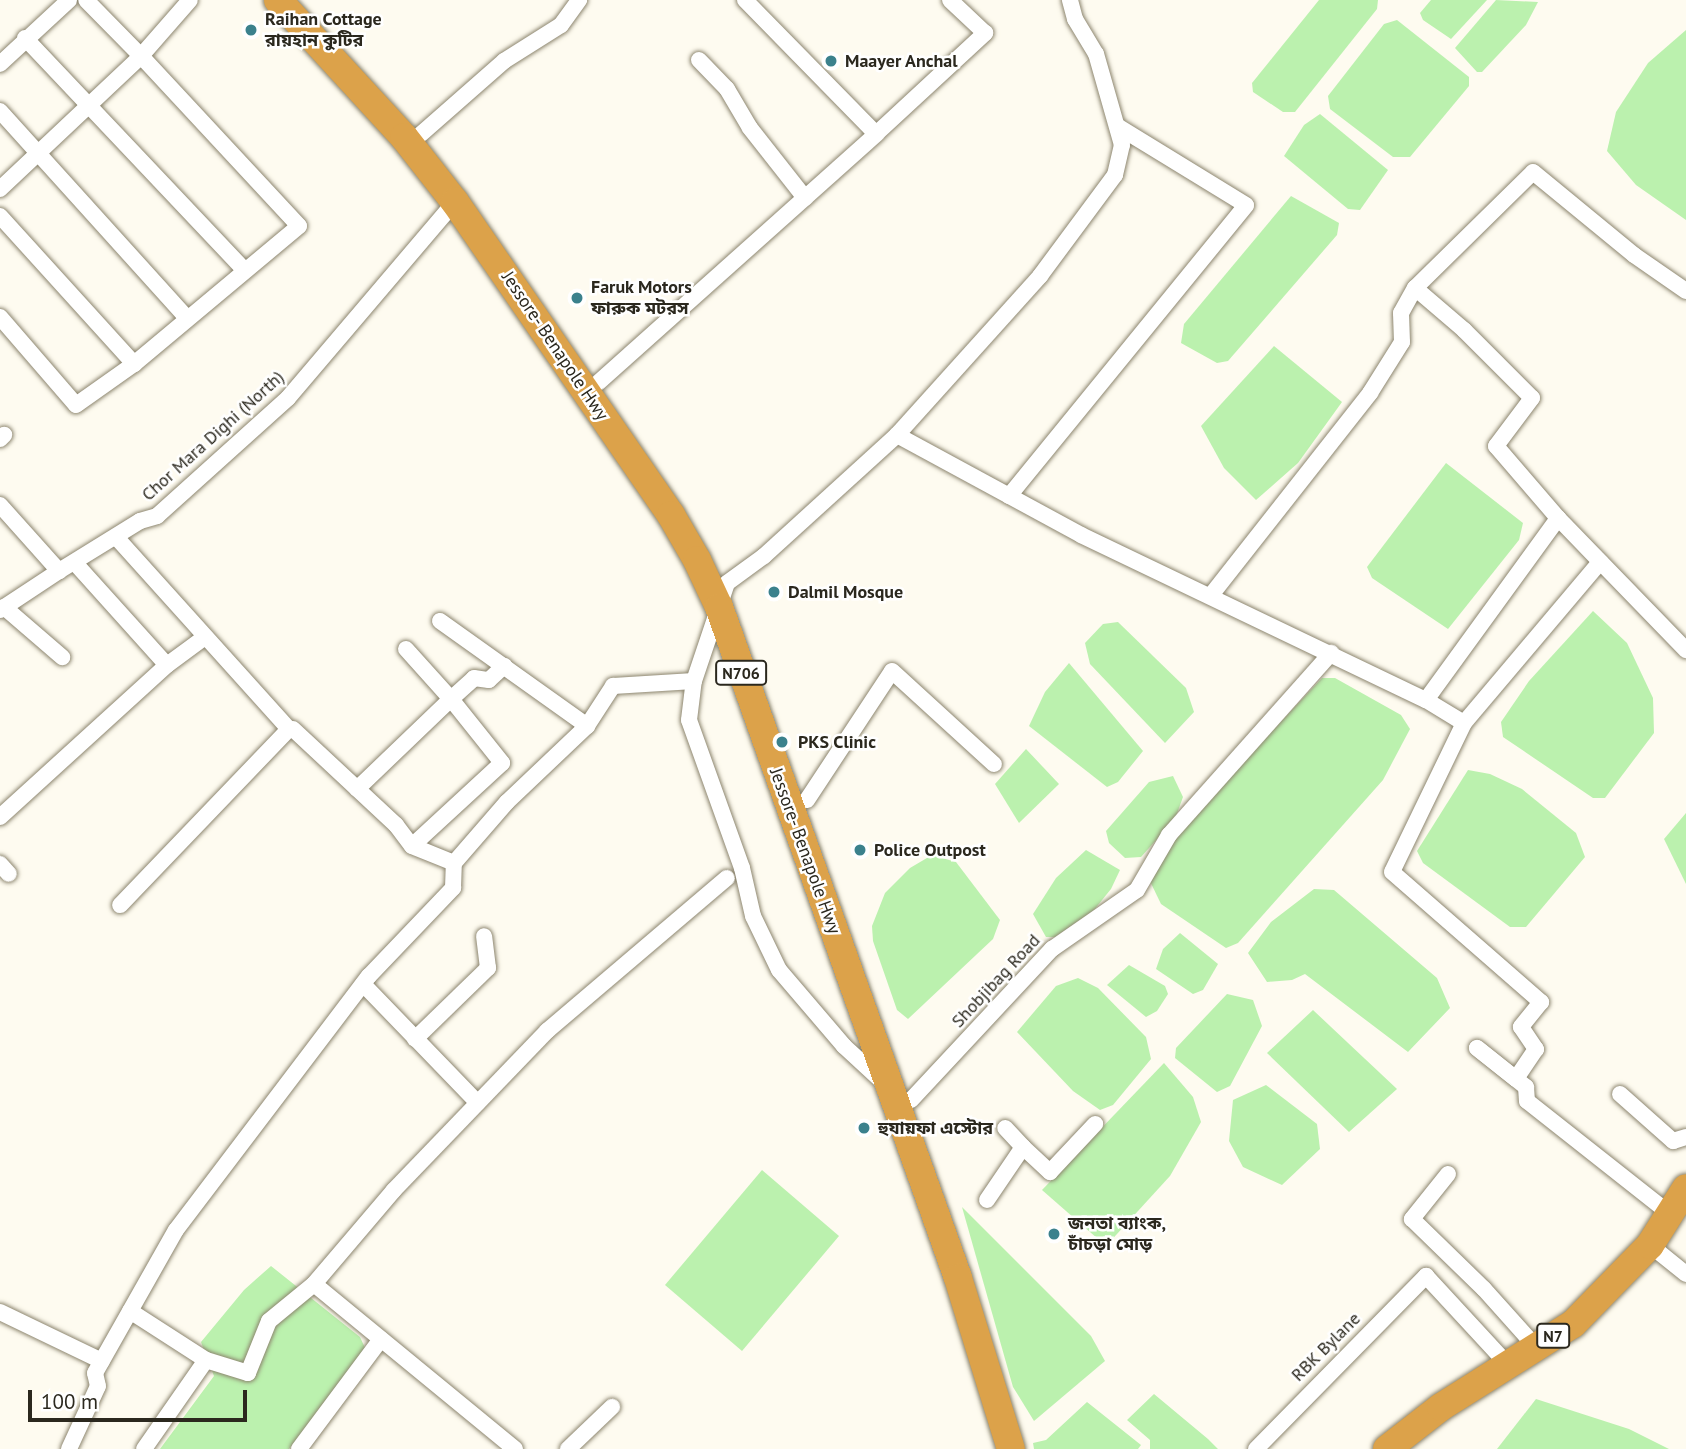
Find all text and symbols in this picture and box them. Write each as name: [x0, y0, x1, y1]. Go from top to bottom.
place label: Raihan Cottage রায়হান কুটির: [265, 9, 382, 52]
marker: Raihan Cottage রায়হান কুটির: [243, 22, 259, 38]
place label: Maayer Anchal: [845, 50, 958, 72]
marker: Maayer Anchal: [823, 53, 839, 69]
street label: Jessore- Benapole Hwy: [497, 267, 613, 425]
place label: Faruk Motors ফারুক মটরস: [591, 277, 692, 320]
marker: Faruk Motors ফারুক মটরস: [569, 290, 585, 306]
street label: Chor Mara Dighi (North): [137, 366, 289, 506]
place label: Dalmil Mosque: [788, 581, 903, 603]
marker: Dalmil Mosque: [766, 584, 782, 600]
road number: N706: [715, 660, 767, 686]
place label: PKS Clinic: [798, 731, 876, 753]
marker: PKS Clinic: [772, 732, 792, 752]
street label: Jessore- Benapole Hwy: [765, 764, 845, 938]
place label: Police Outpost: [874, 839, 986, 861]
marker: Police Outpost: [852, 842, 868, 858]
street label: Shobjibag Road: [947, 930, 1045, 1032]
place label: হুযায়ফা এস্টোর: [878, 1117, 993, 1139]
marker: হুযায়ফা এস্টোর: [856, 1120, 872, 1136]
place label: জনতা ব্যাংক, চাঁচড়া মোড়: [1068, 1213, 1166, 1256]
marker: জনতা ব্যাংক, চাঁচড়া মোড়: [1046, 1226, 1062, 1242]
street label: RBK Bylane: [1287, 1308, 1365, 1386]
road number: N7: [1536, 1324, 1570, 1348]
scale bar: [32, 1376, 250, 1420]
text: 100 m: [41, 1388, 98, 1415]

